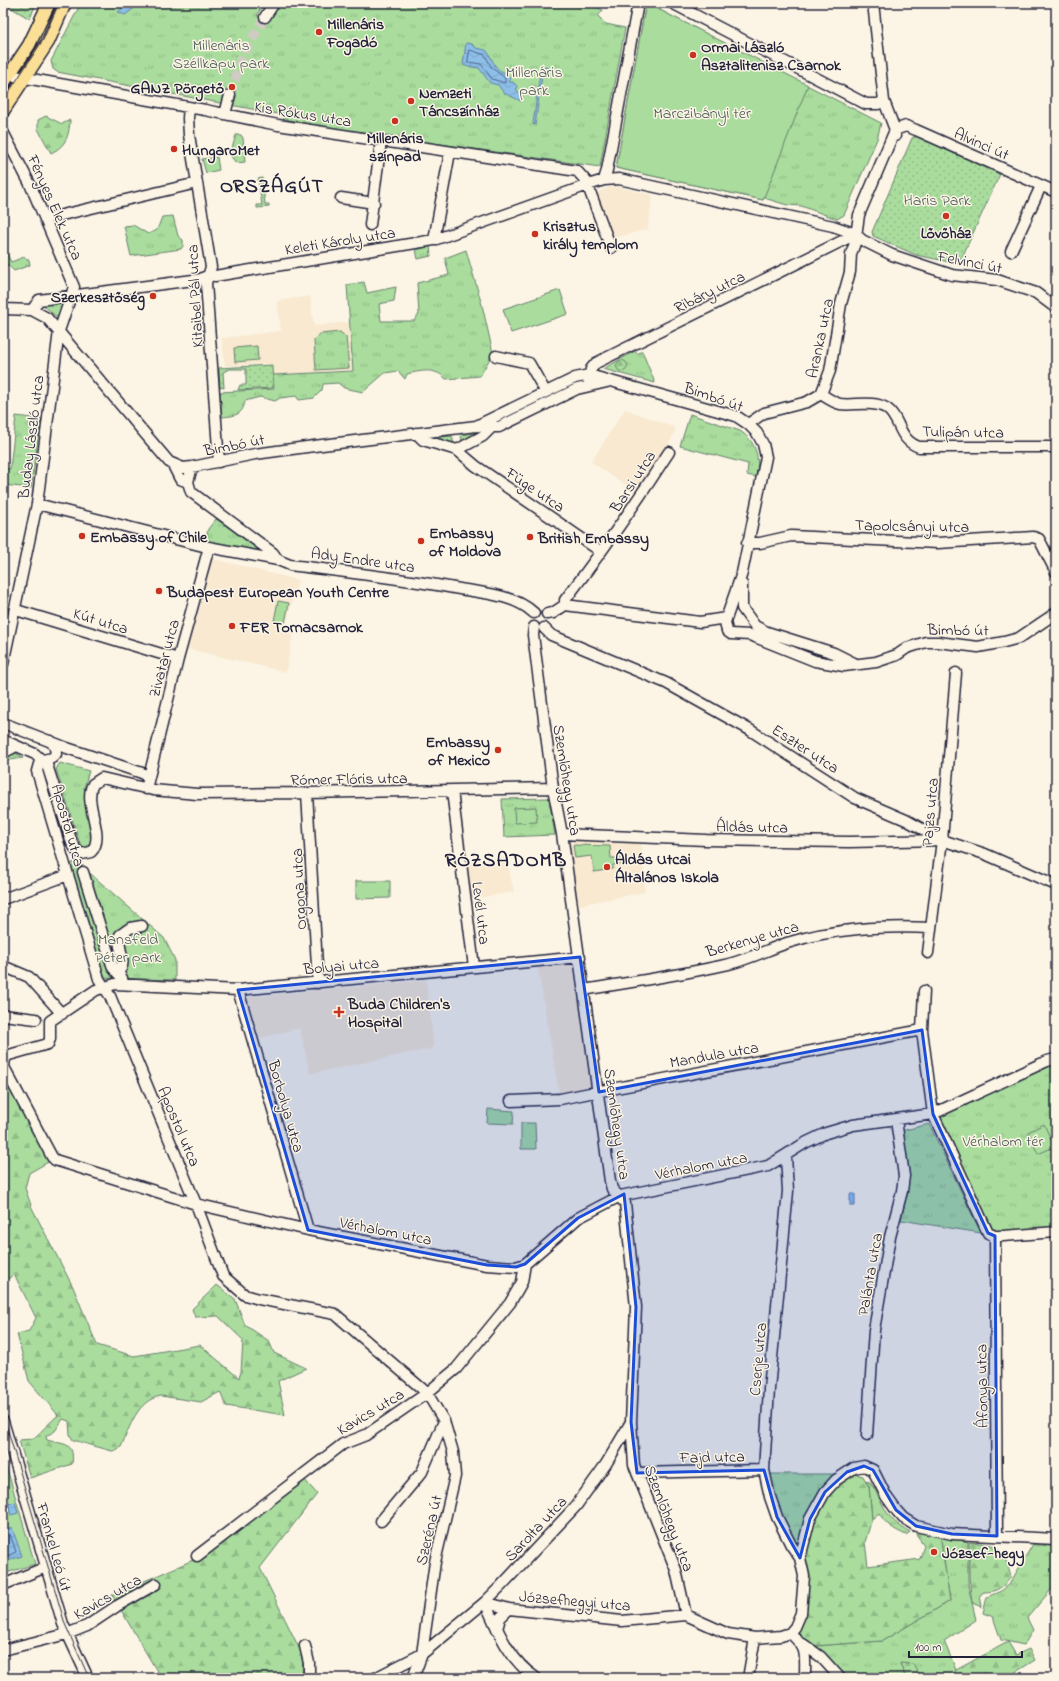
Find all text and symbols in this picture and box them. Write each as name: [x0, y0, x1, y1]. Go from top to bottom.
place label: Millenáris Fogadó: [326, 13, 384, 56]
marker: Millenáris Fogadó: [314, 27, 324, 37]
park label: Millenáris Széllkapu park: [173, 34, 270, 76]
place label: Ormai László Asztalitenisz Csarnok: [701, 36, 842, 78]
marker: Ormai László Asztalitenisz Csarnok: [688, 50, 698, 60]
park label: Millenáris park: [505, 61, 563, 103]
place label: GANZ Pörgető: [131, 77, 224, 102]
marker: GANZ Pörgető: [227, 82, 237, 92]
place label: Nemzeti Táncszínház: [419, 82, 501, 124]
street label: Kis Rókus utca: [252, 95, 353, 134]
marker: Nemzeti Táncszínház: [406, 96, 416, 106]
park label: Marczibányi tér: [653, 102, 751, 126]
marker: Millenáris színpad: [390, 116, 400, 126]
street label: Alvinci út: [950, 122, 1013, 168]
place label: Millenáris színpad: [366, 127, 424, 169]
place label: HungaroMet: [182, 139, 260, 164]
marker: HungaroMet: [169, 144, 179, 154]
street label: Fényes Elek utca: [20, 150, 88, 264]
district label: ORSZÁGÚT: [220, 172, 324, 202]
park label: Haris Park: [904, 189, 971, 213]
marker: Lővőház: [941, 211, 951, 221]
place label: Krisztus király templom: [543, 215, 639, 258]
street label: Keleti Károly utca: [283, 221, 397, 263]
place label: Lővőház: [921, 222, 973, 246]
marker: Krisztus király templom: [530, 229, 540, 239]
street label: Kitaibel Pál utca: [181, 244, 211, 348]
street label: Felvinci út: [934, 245, 1005, 281]
street label: Ribáry utca: [670, 265, 749, 320]
place label: Szerkesztőség: [51, 286, 145, 311]
marker: Szerkesztőség: [148, 291, 158, 301]
street label: Aranka utca: [801, 296, 841, 381]
street label: Buday László utca: [12, 374, 51, 501]
street label: Bimbó út: [680, 376, 747, 419]
street label: Tulipán utca: [922, 420, 1004, 446]
street label: Bimbó út: [201, 428, 267, 464]
street label: Barsi utca: [604, 446, 663, 519]
street label: Füge utca: [500, 461, 569, 519]
street label: Tapolcsányi utca: [855, 514, 969, 540]
place label: Embassy of Moldova: [429, 522, 501, 564]
place label: Embassy of Chile: [90, 526, 208, 551]
place label: British Embassy: [537, 527, 649, 552]
marker: Embassy of Chile: [77, 531, 87, 541]
marker: British Embassy: [525, 532, 535, 542]
marker: Embassy of Moldova: [416, 536, 426, 546]
street label: Ady Endre utca: [309, 542, 416, 580]
place label: Budapest European Youth Centre: [166, 581, 390, 605]
marker: Budapest European Youth Centre: [154, 586, 164, 596]
street label: Kút utca: [70, 602, 131, 642]
place label: FER Tornacsarnok: [239, 616, 364, 640]
street label: Zivatar utca: [143, 617, 187, 700]
street label: Bimbó út: [926, 618, 989, 644]
marker: FER Tornacsarnok: [227, 621, 237, 631]
street label: Eszter utca: [766, 719, 843, 781]
street label: Szemlőhegy utca: [545, 723, 587, 838]
place label: Embassy of Mexico: [426, 731, 490, 773]
marker: Embassy of Mexico: [493, 745, 503, 755]
street label: Rómer Flóris utca: [290, 767, 408, 793]
street label: Pajzs utca: [916, 777, 946, 848]
street label: Apostol utca: [44, 781, 90, 870]
street label: Áldás utca: [716, 815, 788, 841]
street label: Orgona utca: [286, 847, 314, 930]
district label: RÓZSADOMB: [445, 847, 567, 876]
place label: Áldás Utcai Általános Iskola: [615, 848, 719, 890]
marker: Áldás Utcai Általános Iskola: [602, 862, 612, 872]
street label: Levél utca: [464, 880, 496, 946]
street label: Berkenye utca: [703, 915, 802, 965]
park label: Mansfeld Péter park: [95, 928, 162, 970]
street label: Bolyai utca: [301, 952, 380, 982]
place label: Buda Children's Hospital: [347, 993, 450, 1035]
marker: Buda Children's Hospital: [333, 1006, 345, 1018]
street label: Mandula utca: [668, 1036, 761, 1076]
street label: Borbolya utca: [260, 1057, 310, 1155]
street label: Szemlőhegy utca: [596, 1067, 636, 1181]
street label: Apostol utca: [150, 1083, 206, 1171]
park label: Vérhalom tér: [962, 1130, 1043, 1154]
street label: Vérhalom utca: [652, 1146, 750, 1188]
street label: Vérhalom utca: [336, 1211, 434, 1253]
street label: Palánta utca: [852, 1231, 890, 1318]
street label: Cserje utca: [744, 1321, 774, 1397]
street label: Áfonya utca: [970, 1344, 996, 1428]
street label: Kavics utca: [333, 1383, 409, 1442]
street label: Fajd utca: [678, 1445, 745, 1471]
street label: Szemlőhegy utca: [637, 1462, 699, 1575]
street label: Sarolta utca: [500, 1491, 573, 1568]
street label: Szeréna út: [410, 1492, 450, 1568]
street label: Frankel Leó út: [29, 1499, 77, 1595]
place label: József-hegy: [942, 1542, 1025, 1567]
marker: József-hegy: [929, 1547, 939, 1557]
street label: Kavics utca: [70, 1569, 146, 1627]
street label: Józsefhegyi utca: [518, 1585, 632, 1619]
scale bar: [909, 1633, 1022, 1659]
text: 100 m: [915, 1639, 942, 1657]

